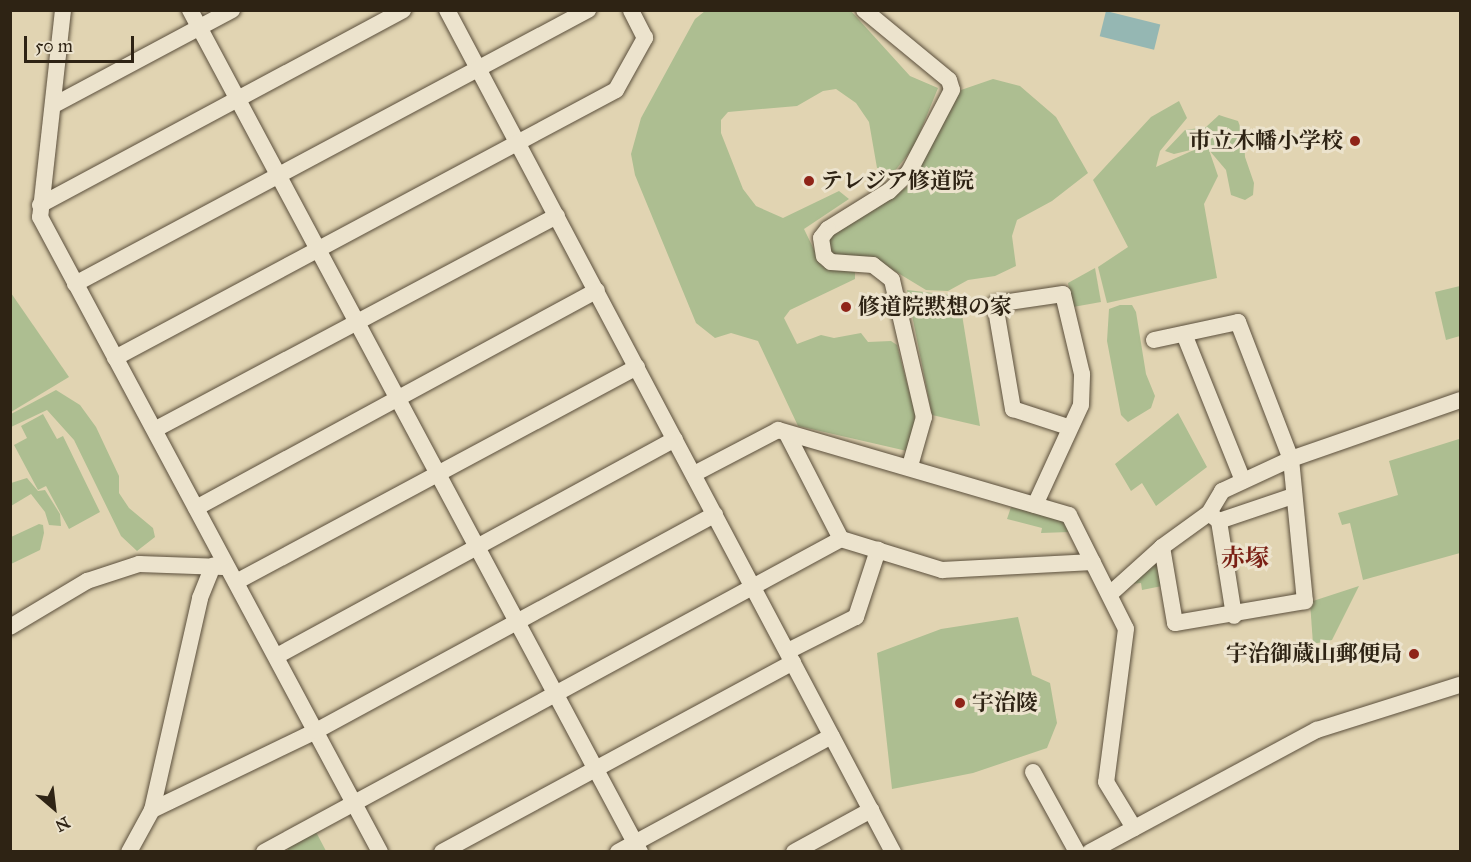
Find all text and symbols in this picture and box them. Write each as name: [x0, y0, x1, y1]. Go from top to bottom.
scale bar: [27, 24, 136, 62]
text: 50 m: [35, 35, 73, 57]
place label: 市立木幡小学校: [1189, 128, 1343, 154]
marker: 市立木幡小学校: [1348, 134, 1362, 148]
place label: テレジア修道院: [821, 168, 975, 194]
marker: テレジア修道院: [802, 174, 816, 188]
place label: 修道院黙想の家: [858, 294, 1012, 320]
marker: 修道院黙想の家: [839, 300, 853, 314]
district label: 赤塚: [1221, 545, 1269, 573]
place label: 宇治御蔵山郵便局: [1226, 641, 1402, 667]
marker: 宇治御蔵山郵便局: [1407, 647, 1421, 661]
place label: 宇治陵: [972, 690, 1038, 716]
marker: 宇治陵: [953, 696, 967, 710]
north arrow: [24, 778, 84, 838]
text: N: [52, 813, 73, 836]

